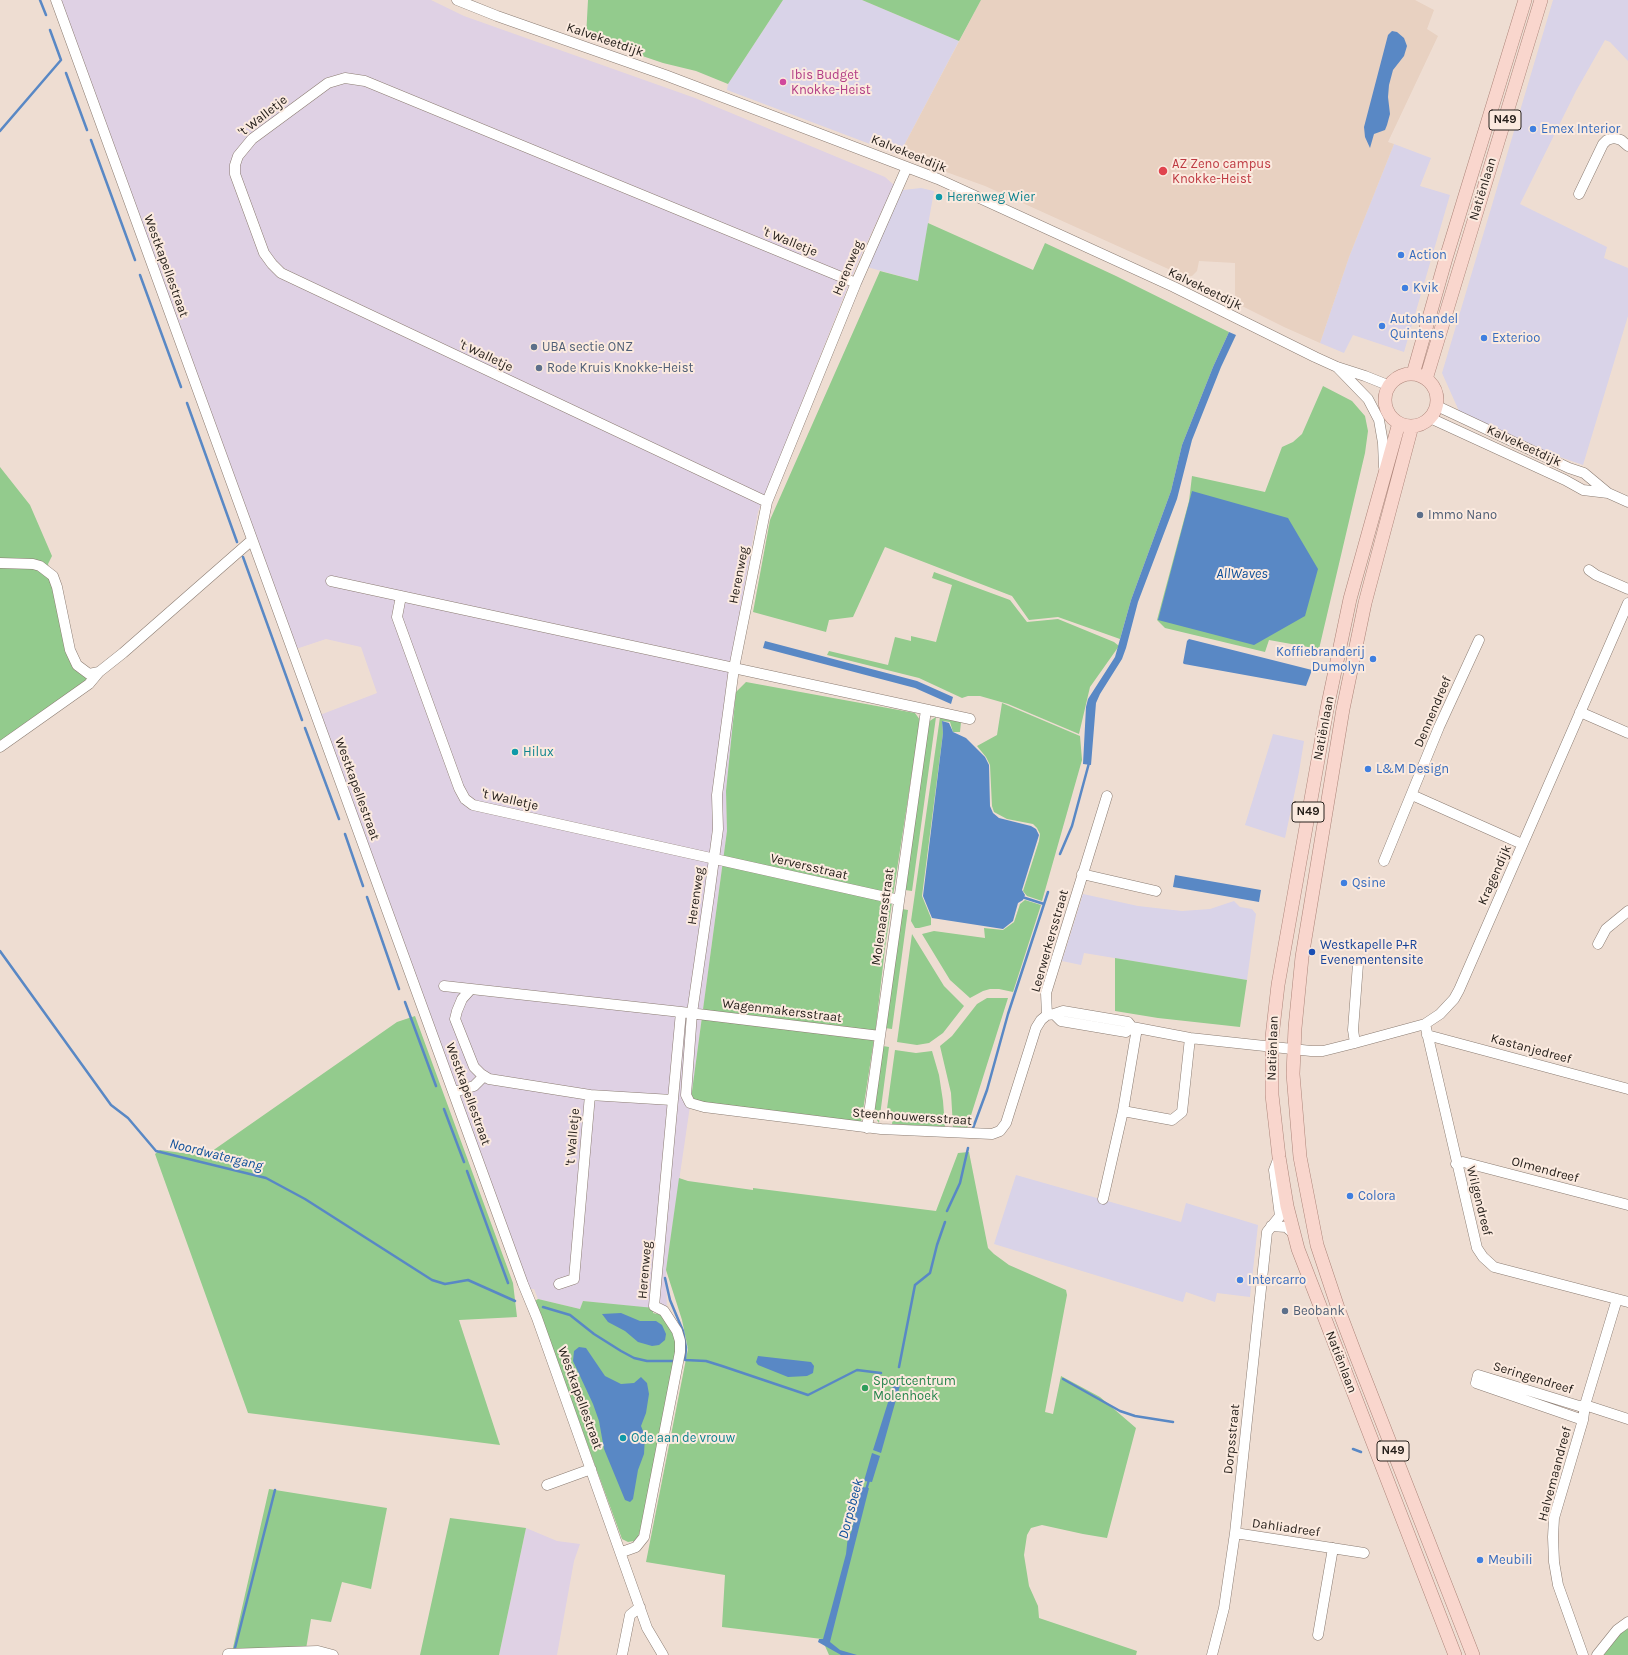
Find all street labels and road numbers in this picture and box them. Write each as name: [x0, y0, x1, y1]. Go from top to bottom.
street label: Kalvekeetdijk: [564, 20, 646, 60]
street label: 't Walletje: [235, 92, 291, 140]
road number: N49: [1489, 110, 1521, 130]
street label: Kalvekeetdijk: [869, 132, 949, 176]
street label: Natiënlaan: [1466, 156, 1500, 222]
street label: Westkapellestraat: [140, 213, 192, 319]
street label: 't Walletje: [760, 224, 820, 260]
street label: Herenweg: [829, 238, 867, 298]
street label: Kalvekeetdijk: [1165, 264, 1245, 314]
street label: 't Walletje: [457, 337, 515, 375]
street label: Kalvekeetdijk: [1484, 422, 1564, 470]
street label: Herenweg: [726, 545, 752, 605]
street label: Dennendreef: [1411, 674, 1455, 750]
street label: Natiënlaan: [1310, 695, 1338, 761]
street label: Westkapellestraat: [331, 736, 383, 842]
street label: 't Walletje: [480, 786, 540, 814]
road number: N49: [1292, 802, 1324, 822]
street label: Kragendijk: [1475, 842, 1515, 908]
street label: Verversstraat: [769, 851, 849, 883]
street label: Herenweg: [684, 866, 708, 926]
street label: Molenaarsstraat: [868, 868, 898, 966]
street label: Leerwerkersstraat: [1028, 888, 1072, 994]
street label: Wagenmakersstraat: [721, 996, 843, 1026]
street label: Natiënlaan: [1264, 1015, 1282, 1081]
street label: Kastanjedreef: [1489, 1031, 1573, 1067]
street label: Westkapellestraat: [442, 1041, 494, 1147]
street label: Steenhouwersstraat: [852, 1105, 972, 1129]
street label: 't Walletje: [563, 1108, 583, 1166]
street label: Olmendreef: [1510, 1154, 1580, 1186]
street label: Wilgendreef: [1463, 1165, 1495, 1237]
street label: Herenweg: [635, 1240, 655, 1300]
street label: Natiënlaan: [1322, 1329, 1360, 1395]
street label: Westkapellestraat: [554, 1345, 606, 1451]
street label: Seringendreef: [1491, 1358, 1575, 1398]
street label: Dorpsstraat: [1221, 1403, 1243, 1475]
street label: Halvemaandreef: [1535, 1425, 1575, 1523]
road number: N49: [1377, 1441, 1409, 1461]
street label: Dahliadreef: [1251, 1516, 1321, 1540]

